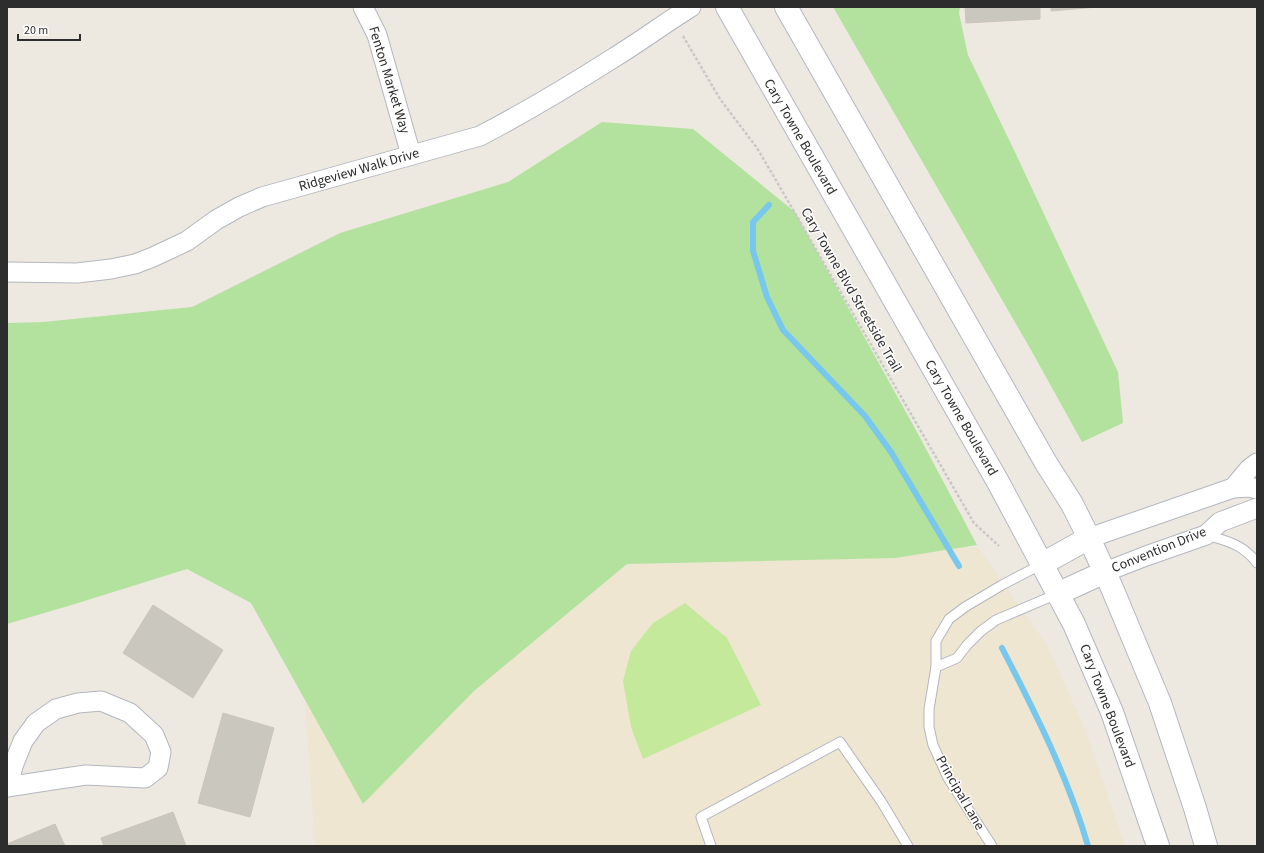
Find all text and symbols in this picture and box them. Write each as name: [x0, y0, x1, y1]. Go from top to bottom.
scale bar: [18, 16, 80, 42]
text: 20 m: [24, 22, 48, 39]
street label: Fenton Market Way: [363, 24, 415, 137]
street label: Cary Towne Boulevard: [759, 75, 841, 199]
street label: Ridgeview Walk Drive: [296, 143, 422, 197]
street label: Cary Towne Blvd Streetside Trail: [796, 204, 907, 376]
street label: Cary Towne Boulevard: [920, 356, 1002, 480]
street label: Convention Drive: [1108, 522, 1210, 578]
street label: Cary Towne Boulevard: [1074, 641, 1140, 771]
street label: Principal Lane: [931, 752, 989, 834]

